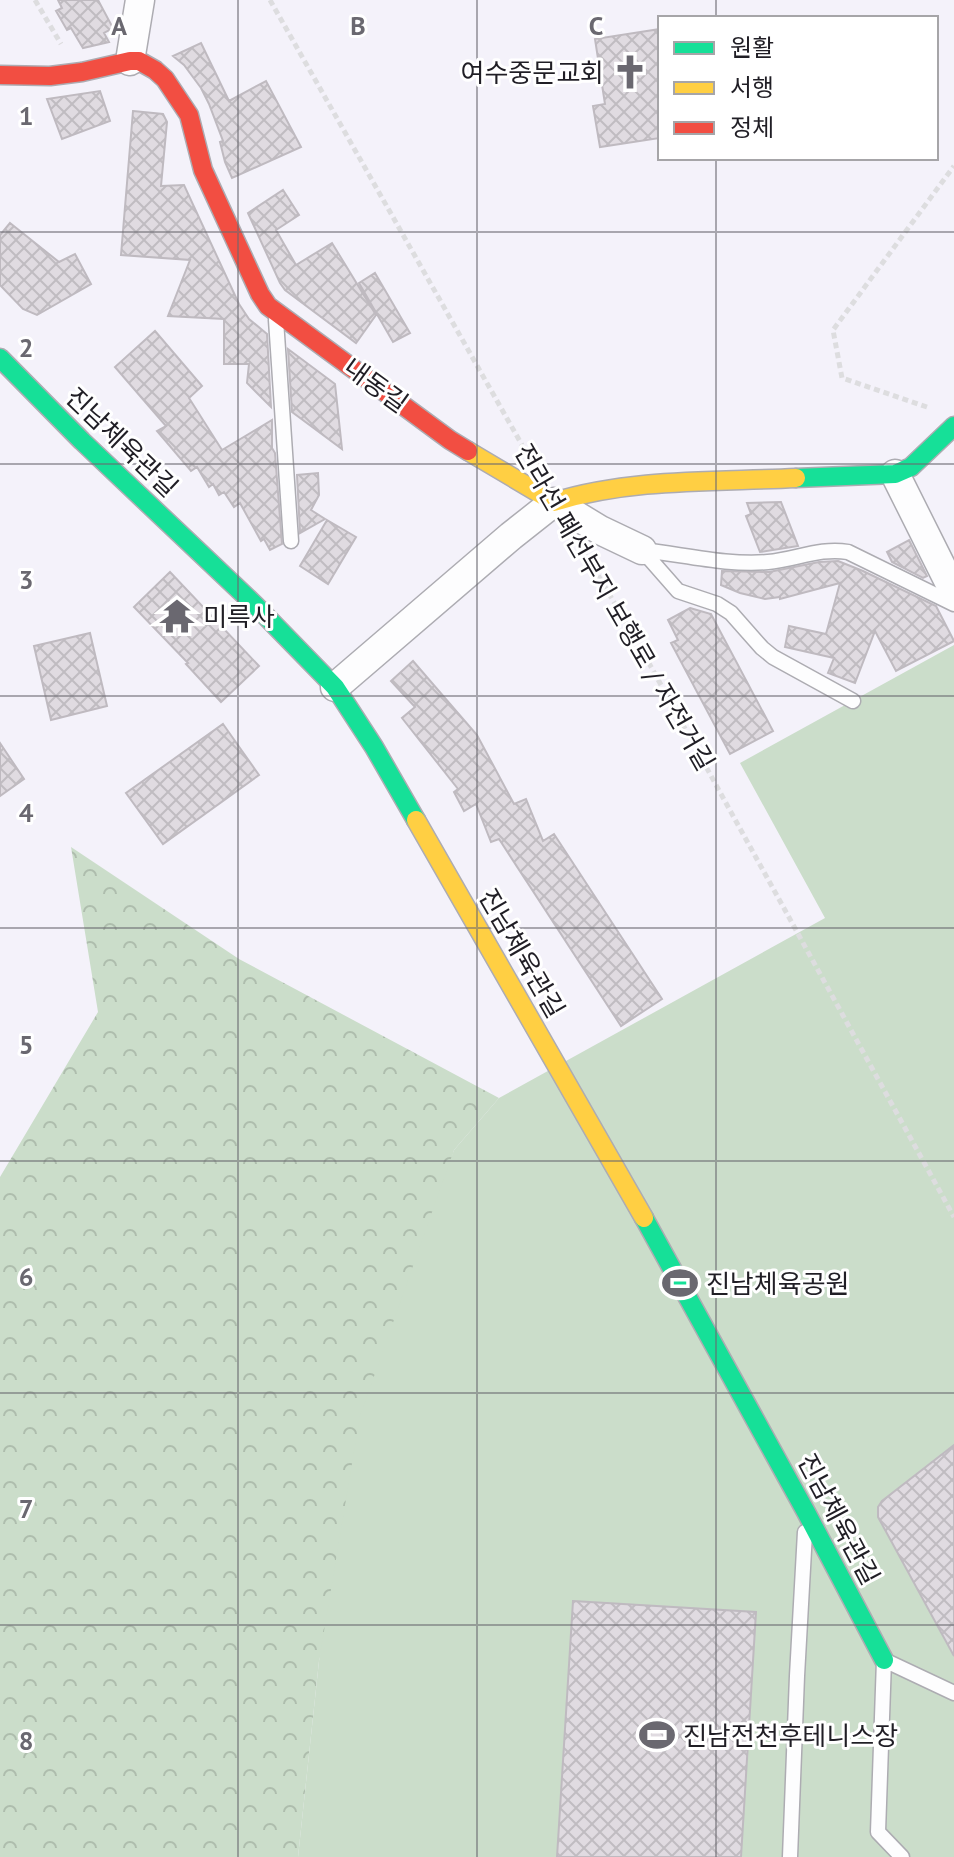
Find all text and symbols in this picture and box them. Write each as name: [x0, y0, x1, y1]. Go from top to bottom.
text: A: [111, 9, 127, 42]
text: B: [350, 9, 366, 42]
text: C: [589, 9, 603, 42]
legend: [658, 16, 938, 160]
text: 원활: [730, 32, 774, 63]
church icon: 여수중문교회: [611, 53, 649, 91]
place label: 여수중문교회: [460, 56, 604, 89]
text: 서행: [730, 72, 774, 103]
text: 1: [19, 99, 33, 132]
text: 정체: [730, 112, 774, 143]
text: 2: [19, 331, 33, 364]
street label: 내동길: [337, 351, 415, 419]
street label: 진남체육관길: [59, 380, 185, 504]
street label: 전라선 폐선부지 보행로 / 자전거길: [508, 438, 722, 776]
text: 3: [19, 563, 33, 596]
temple icon: 미륵사: [158, 597, 196, 635]
place label: 미륵사: [203, 600, 275, 633]
text: 4: [19, 796, 34, 829]
street label: 진남체육관길: [472, 883, 572, 1023]
text: 5: [19, 1028, 33, 1061]
text: 6: [19, 1260, 33, 1293]
sports icon: 진남체육공원: [661, 1264, 699, 1302]
place label: 진남체육공원: [706, 1267, 850, 1300]
street label: 진남체육관길: [791, 1448, 887, 1590]
text: 7: [19, 1492, 33, 1525]
sports icon: 진남전천후테니스장: [638, 1716, 676, 1754]
place label: 진남전천후테니스장: [683, 1719, 898, 1752]
text: 8: [19, 1724, 33, 1757]

